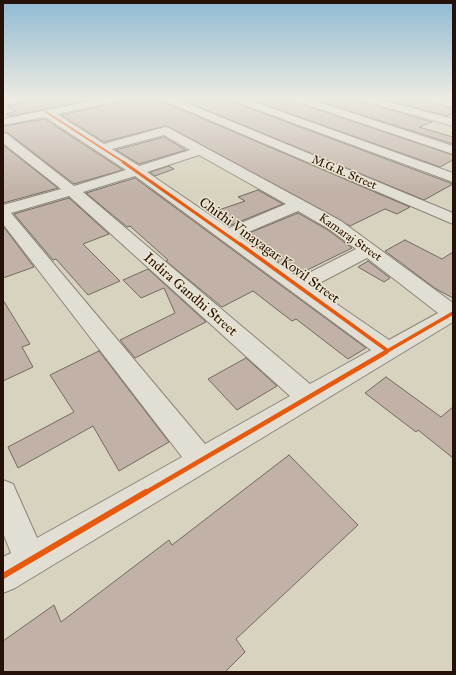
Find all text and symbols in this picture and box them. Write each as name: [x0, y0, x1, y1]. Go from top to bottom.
street label: M.G.R. Street: [309, 153, 379, 193]
street label: Chithi Vinayagar Kovil Street: [195, 194, 343, 308]
street label: Kamaraj Street: [316, 211, 384, 265]
street label: Indira Gandhi Street: [140, 250, 240, 340]

